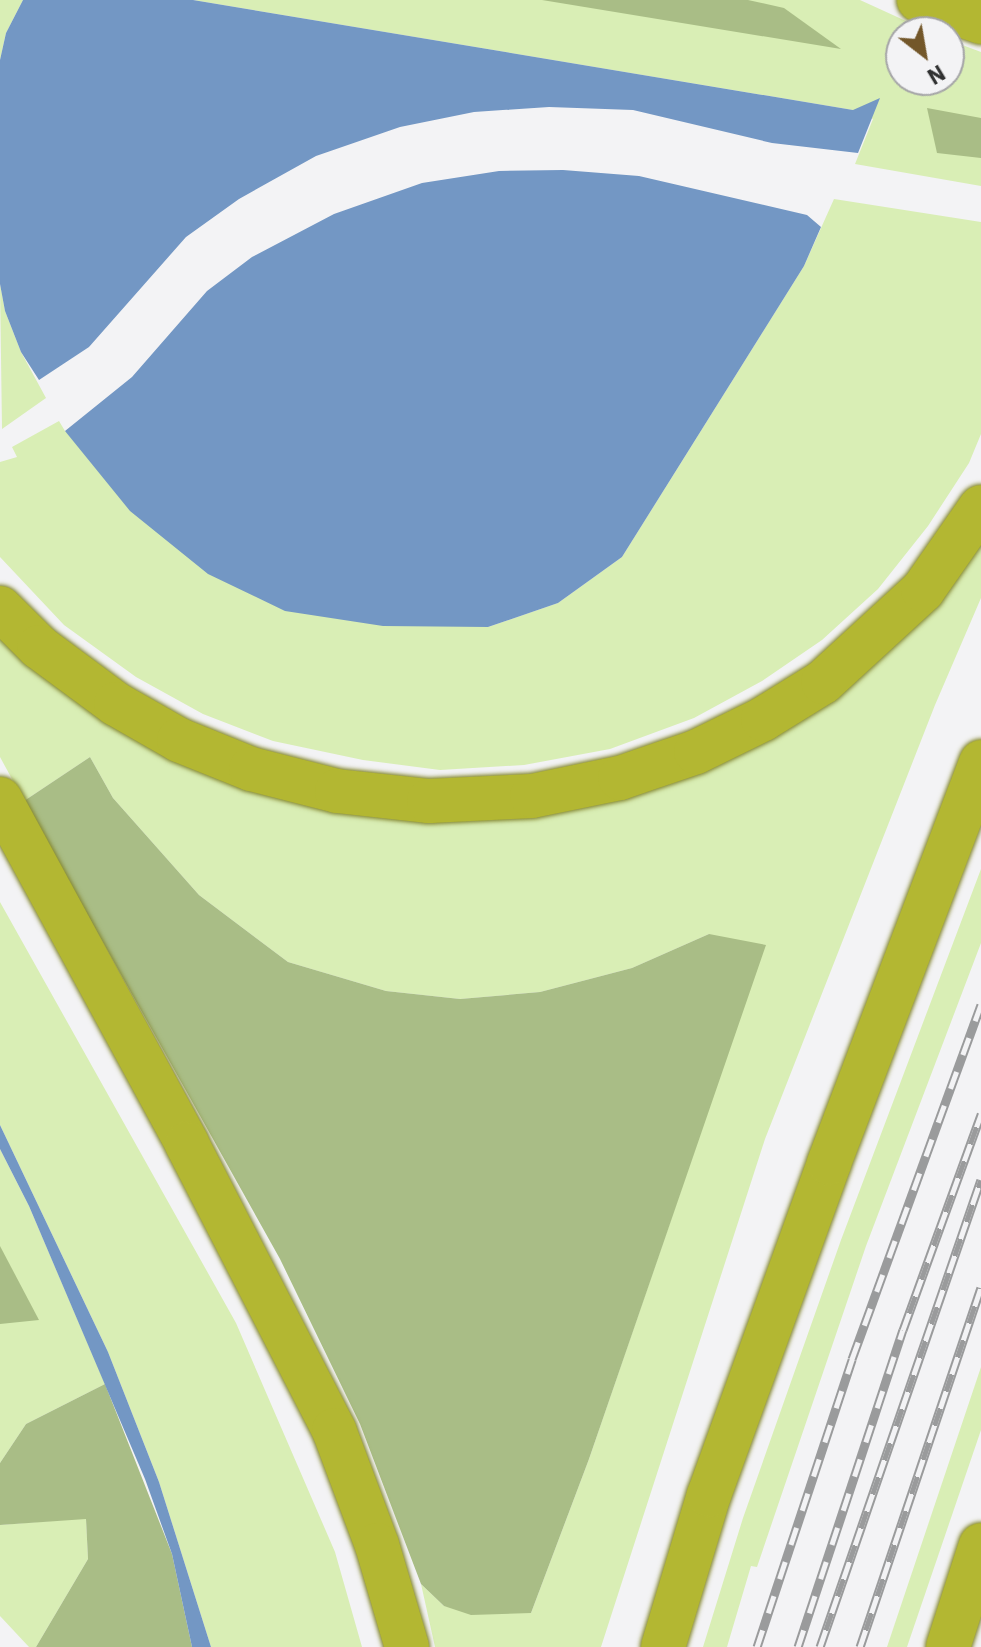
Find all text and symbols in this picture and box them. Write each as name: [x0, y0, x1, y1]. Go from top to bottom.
north arrow: [885, 16, 965, 96]
text: N: [922, 59, 951, 92]

